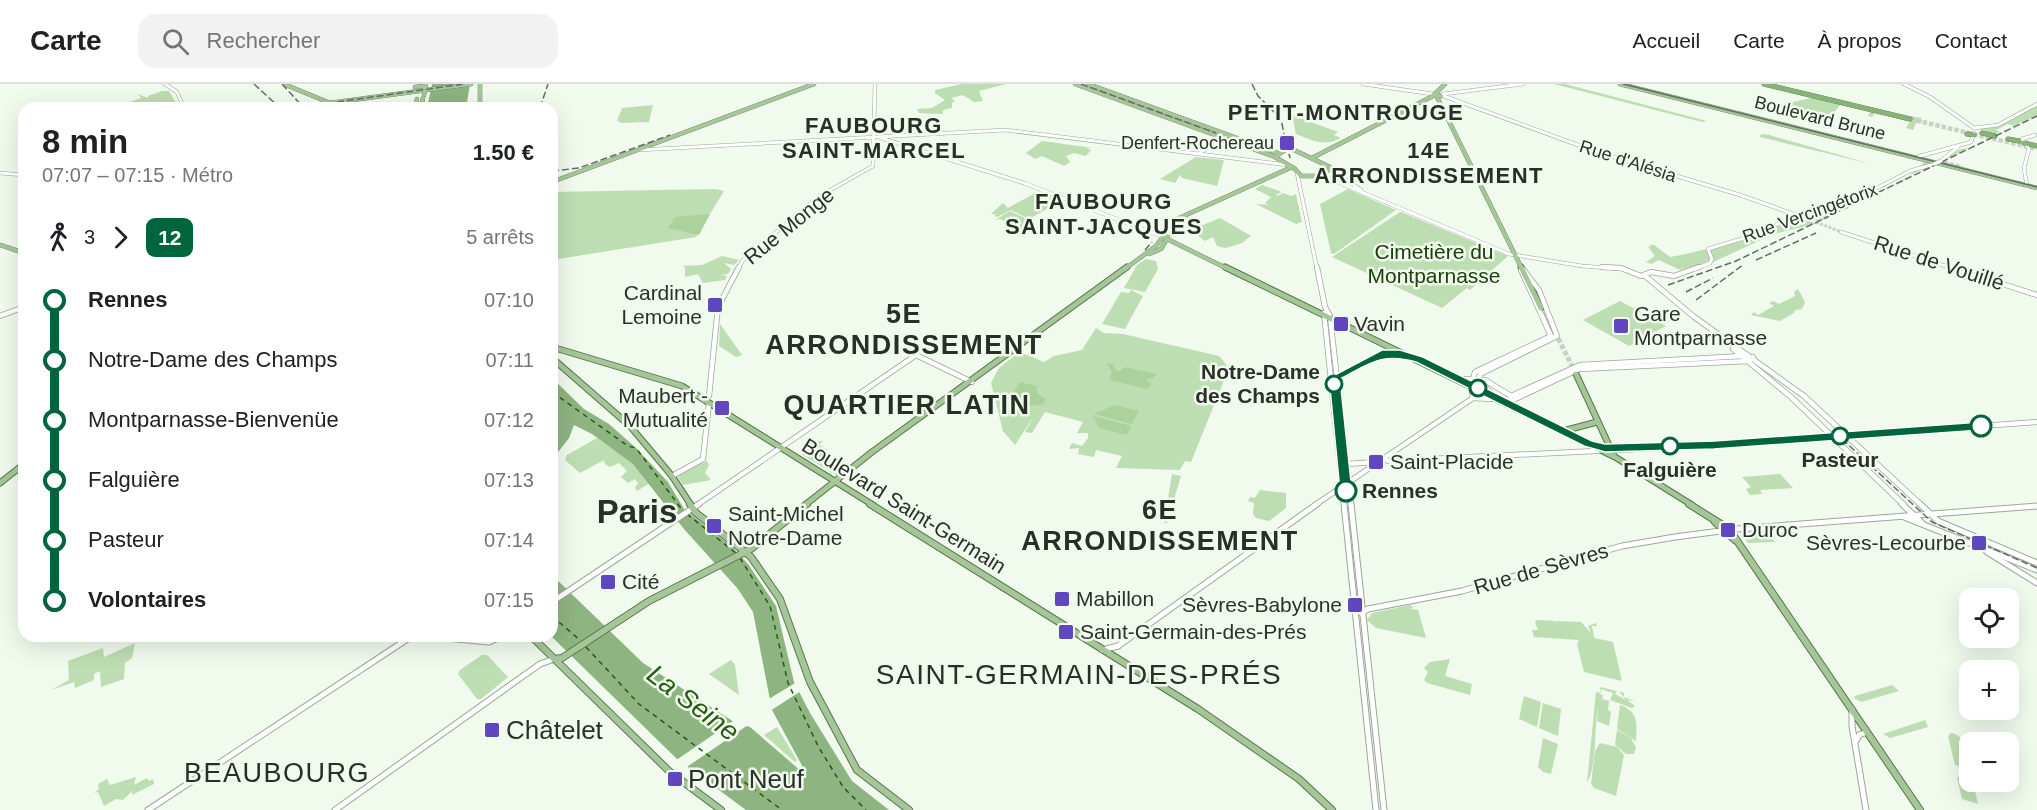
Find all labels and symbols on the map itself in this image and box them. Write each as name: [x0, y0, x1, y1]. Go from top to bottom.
street label: Boulevard Brune: [1753, 92, 1887, 144]
district label: PETIT-MONTROUGE: [1228, 100, 1464, 125]
district label: FAUBOURG SAINT-MARCEL: [782, 113, 966, 163]
place label: Denfert-Rochereau: [1121, 133, 1274, 153]
marker: Denfert-Rochereau: [1278, 134, 1296, 152]
street label: Rue d'Alésia: [1577, 136, 1680, 186]
district label: 14E ARRONDISSEMENT: [1314, 138, 1544, 188]
street label: Rue Vercingétorix: [1740, 179, 1880, 247]
street label: Rue Monge: [739, 183, 838, 269]
district label: FAUBOURG SAINT-JACQUES: [1005, 189, 1203, 239]
street label: Rue de Vouillé: [1871, 231, 2007, 294]
park label: Cimetière du Montparnasse: [1367, 240, 1501, 287]
place label: Cardinal Lemoine: [621, 281, 702, 328]
marker: Cardinal Lemoine: [706, 296, 724, 314]
district label: 5E ARRONDISSEMENT: [765, 299, 1043, 360]
place label: Gare Montparnasse: [1634, 302, 1767, 349]
place label: Vavin: [1354, 312, 1405, 335]
marker: Vavin: [1332, 315, 1350, 333]
marker: Gare Montparnasse: [1612, 317, 1630, 335]
place label: Notre-Dame des Champs: [1195, 360, 1320, 407]
marker: Notre-Dame des Champs: [1325, 375, 1343, 393]
unlabelled marker: [1469, 379, 1487, 397]
place label: Maubert - Mutualité: [618, 384, 708, 431]
district label: QUARTIER LATIN: [784, 390, 1030, 420]
marker: Maubert - Mutualité: [713, 399, 731, 417]
unlabelled marker: [1970, 415, 1992, 437]
marker: Pasteur: [1831, 427, 1849, 445]
street label: Boulevard Saint-Germain: [798, 433, 1010, 578]
marker: Falguière: [1661, 437, 1679, 455]
place label: Pasteur: [1801, 448, 1879, 471]
place label: Saint-Placide: [1390, 450, 1514, 473]
marker: Saint-Placide: [1367, 453, 1385, 471]
place label: Falguière: [1623, 458, 1717, 481]
place label: Rennes: [1362, 479, 1438, 502]
marker: Rennes: [1335, 480, 1357, 502]
district label: Paris: [597, 493, 677, 530]
district label: 6E ARRONDISSEMENT: [1021, 495, 1299, 556]
place label: Saint-Michel Notre-Dame: [728, 502, 844, 549]
marker: Saint-Michel Notre-Dame: [705, 517, 723, 535]
place label: Duroc: [1742, 518, 1798, 541]
marker: Duroc: [1719, 521, 1737, 539]
place label: Sèvres-Lecourbe: [1806, 531, 1966, 554]
marker: Sèvres-Lecourbe: [1970, 534, 1988, 552]
street label: Rue de Sèvres: [1471, 538, 1611, 599]
place label: Cité: [622, 570, 659, 593]
marker: Cité: [599, 573, 617, 591]
place label: Mabillon: [1076, 587, 1154, 610]
marker: Mabillon: [1053, 590, 1071, 608]
place label: Sèvres-Babylone: [1182, 593, 1342, 616]
marker: Sèvres-Babylone: [1346, 596, 1364, 614]
place label: Saint-Germain-des-Prés: [1080, 620, 1306, 643]
marker: Saint-Germain-des-Prés: [1057, 623, 1075, 641]
water label: La Seine: [641, 659, 745, 747]
district label: SAINT-GERMAIN-DES-PRÉS: [876, 659, 1282, 690]
place label: Châtelet: [506, 715, 604, 745]
marker: Châtelet: [483, 721, 501, 739]
district label: BEAUBOURG: [184, 758, 370, 788]
place label: Pont Neuf: [688, 764, 804, 794]
marker: Pont Neuf: [666, 770, 684, 788]

